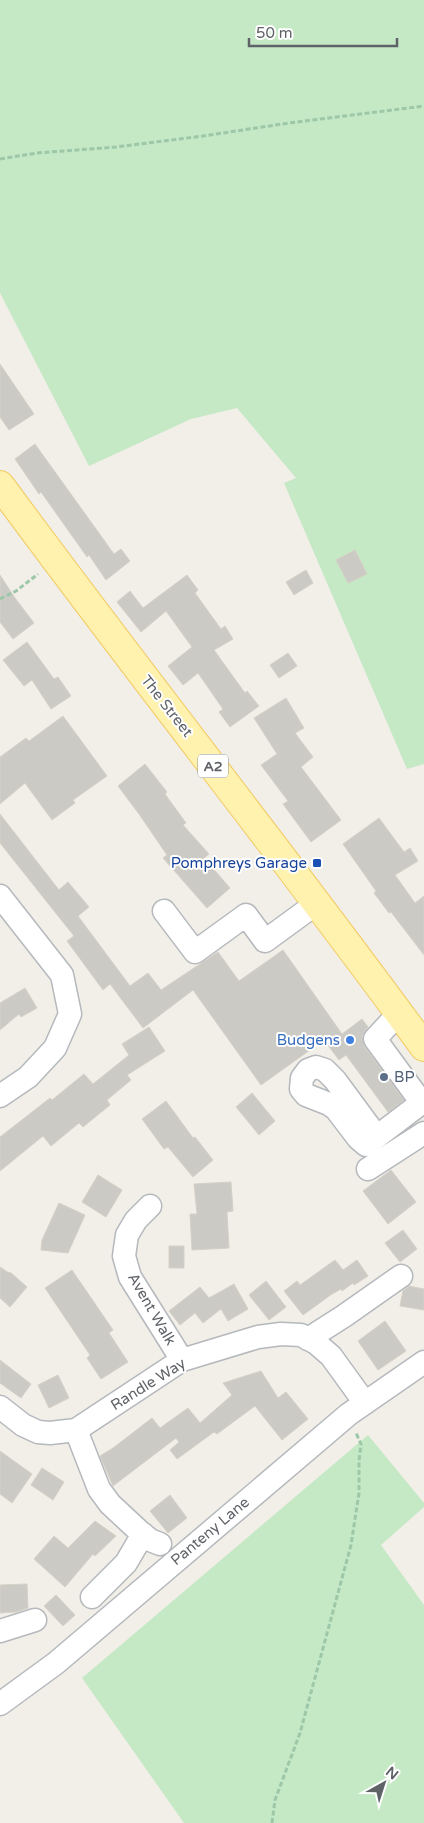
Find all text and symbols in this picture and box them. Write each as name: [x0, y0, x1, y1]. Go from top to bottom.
scale bar: [249, 15, 396, 47]
text: 50 m: [256, 24, 293, 42]
street label: The Street: [137, 672, 197, 741]
road number: A2: [198, 754, 228, 778]
place label: Pomphreys Garage: [171, 854, 307, 872]
marker: Pomphreys Garage: [311, 857, 323, 869]
place label: Budgens: [277, 1031, 340, 1049]
marker: Budgens: [344, 1034, 356, 1046]
place label: BP: [394, 1068, 414, 1086]
marker: BP: [378, 1071, 390, 1083]
street label: Avent Walk: [124, 1270, 180, 1348]
street label: Randle Way: [107, 1354, 189, 1414]
street label: Panteny Lane: [167, 1493, 253, 1569]
north arrow: [359, 1758, 409, 1808]
text: N: [382, 1763, 402, 1783]

